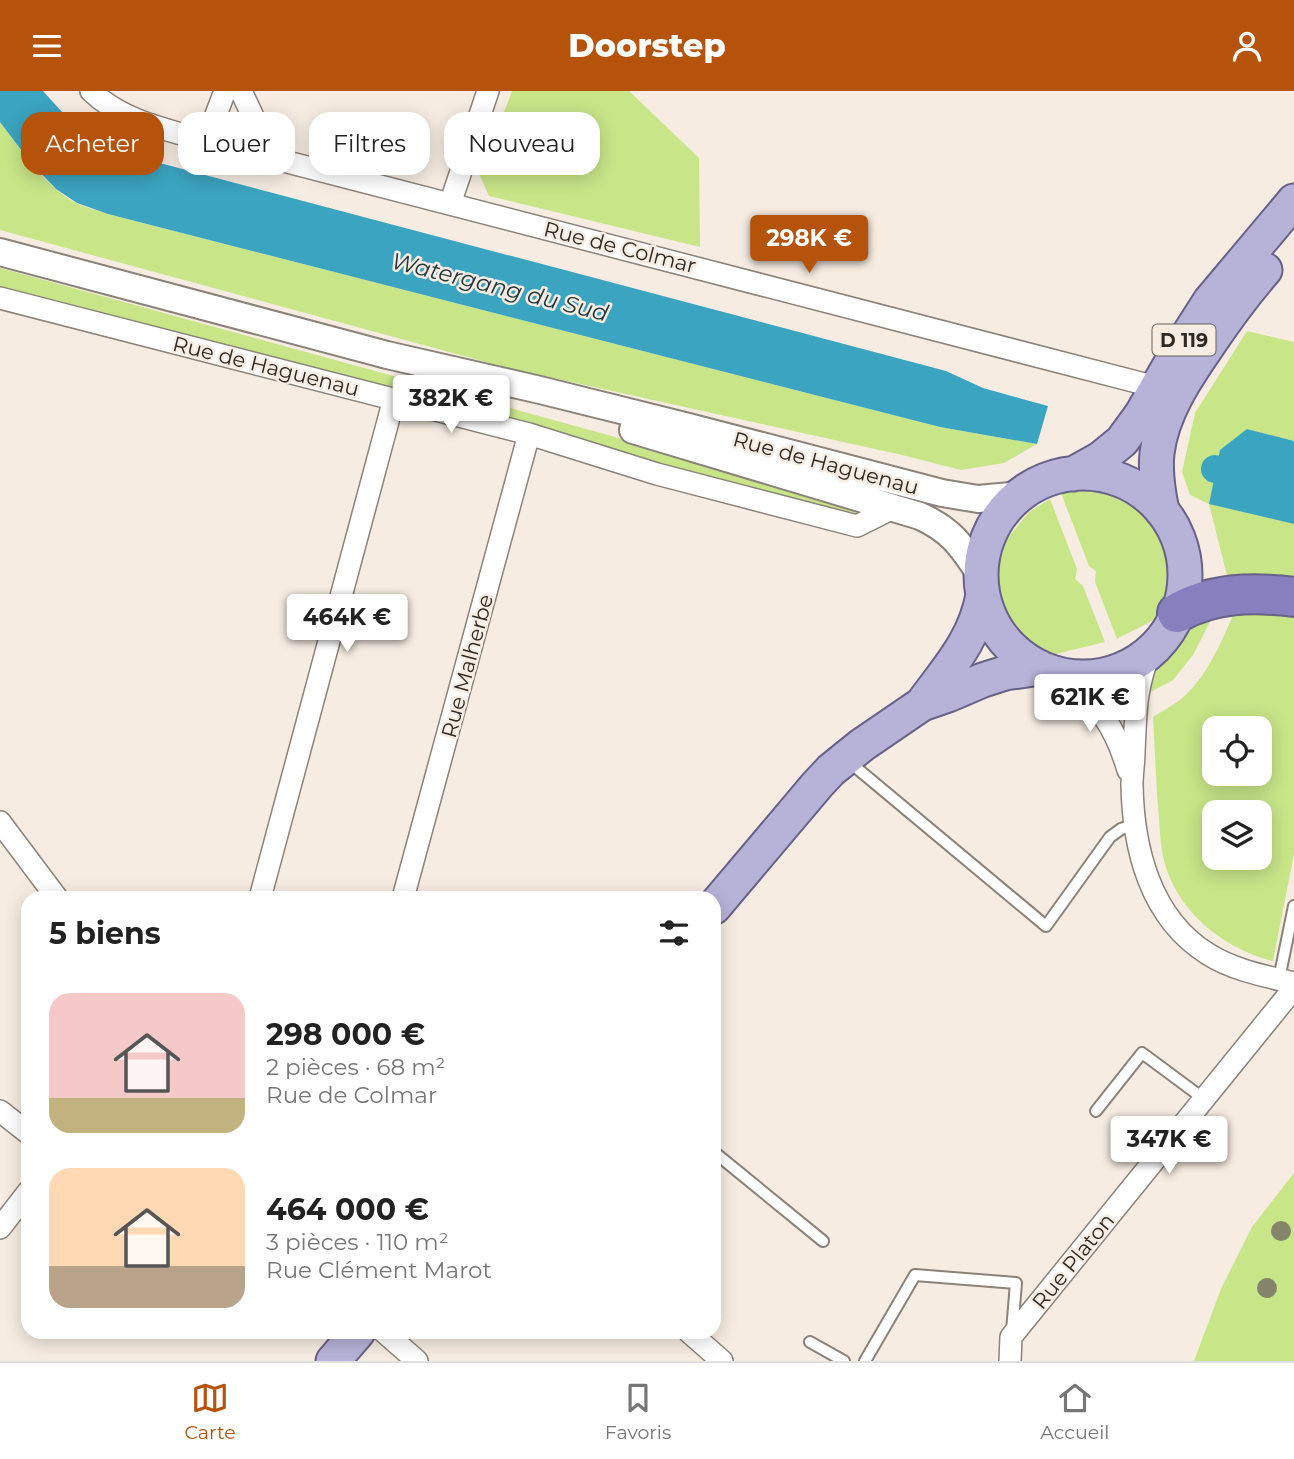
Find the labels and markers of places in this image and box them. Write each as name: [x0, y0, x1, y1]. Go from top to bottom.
pin: 298K €: [752, 215, 866, 275]
pin: 382K €: [394, 375, 508, 435]
pin: 464K €: [290, 595, 404, 654]
pin: 621K €: [1033, 675, 1147, 734]
pin: 347K €: [1112, 1117, 1226, 1176]

